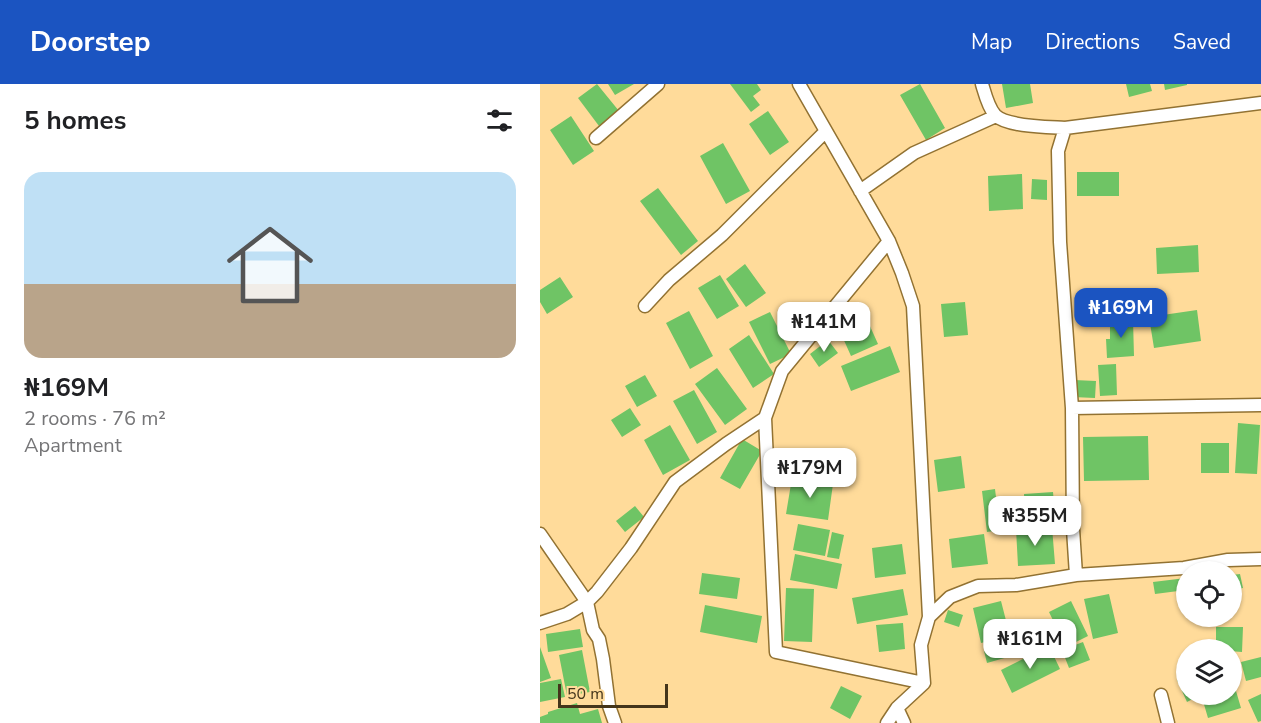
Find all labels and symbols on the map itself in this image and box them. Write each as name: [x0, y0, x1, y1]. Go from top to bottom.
pin: ₦169M: [1079, 288, 1163, 339]
pin: ₦141M: [782, 302, 866, 353]
pin: ₦179M: [768, 448, 852, 499]
pin: ₦355M: [993, 496, 1077, 547]
pin: ₦161M: [988, 619, 1072, 670]
scale bar: [558, 681, 668, 708]

